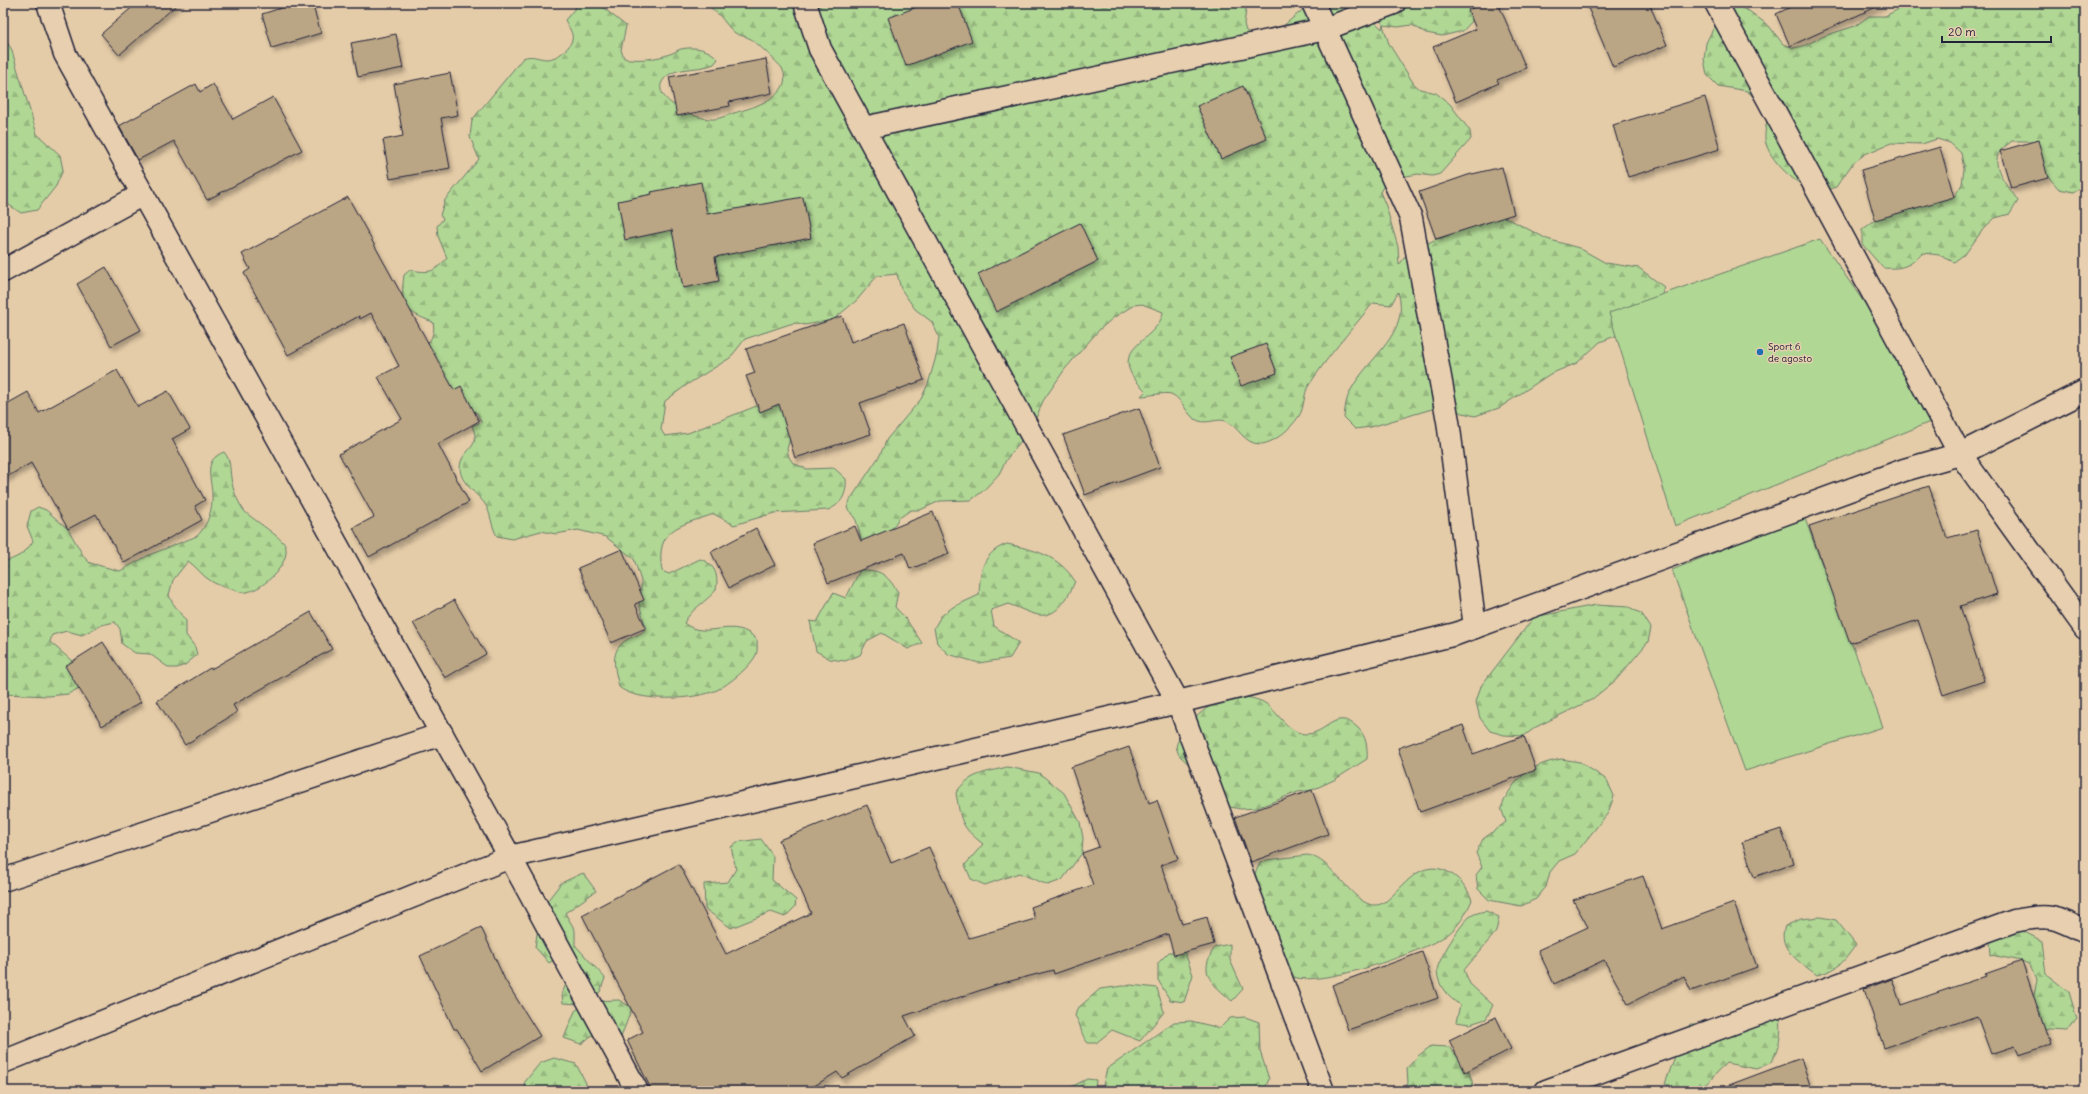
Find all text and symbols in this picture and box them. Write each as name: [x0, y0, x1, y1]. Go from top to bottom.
scale bar: [1942, 18, 2051, 44]
text: 20 m: [1948, 24, 1976, 39]
place label: Sport 6 de agosto: [1768, 340, 1812, 365]
marker: Sport 6 de agosto: [1755, 347, 1765, 357]

